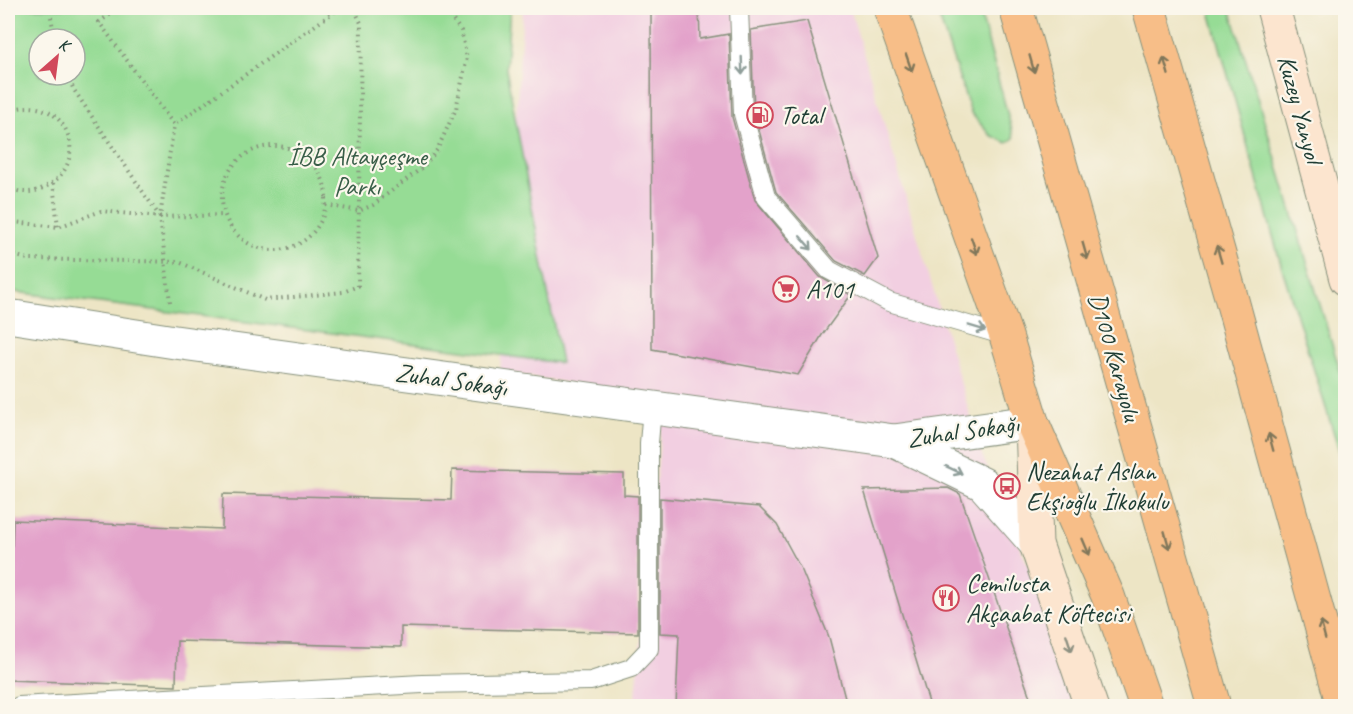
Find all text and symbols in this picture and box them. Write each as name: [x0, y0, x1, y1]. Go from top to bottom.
north arrow: [27, 27, 87, 87]
text: K: [55, 34, 75, 57]
street label: Kuzey Yanyol: [1270, 52, 1331, 171]
one-way arrow: [905, 53, 916, 72]
one-way arrow: [1027, 54, 1038, 73]
one-way arrow: [736, 55, 747, 75]
one-way arrow: [1160, 57, 1171, 76]
place label: Total: [780, 99, 827, 132]
fuel station icon: Total: [745, 100, 775, 130]
park label: İBB Altayçeşme Parkı: [287, 140, 429, 203]
one-way arrow: [799, 235, 813, 250]
one-way arrow: [970, 237, 981, 255]
one-way arrow: [1080, 242, 1092, 261]
one-way arrow: [1213, 245, 1224, 264]
place label: A101: [806, 273, 855, 306]
supermarket icon: A101: [771, 274, 801, 304]
street label: D100 Karayolu: [1081, 289, 1149, 426]
one-way arrow: [967, 323, 986, 334]
street label: Zuhal Sokağı: [393, 356, 510, 404]
street label: Zuhal Sokağı: [905, 407, 1022, 455]
one-way arrow: [1265, 432, 1277, 451]
place label: Nezahat Aslan Ekşioğlu İlkokulu: [1026, 455, 1170, 518]
one-way arrow: [945, 464, 963, 476]
bus stop icon: Nezahat Aslan Ekşioğlu İlkokulu: [992, 471, 1022, 501]
one-way arrow: [1162, 530, 1173, 549]
one-way arrow: [1081, 537, 1092, 556]
place label: Cemilusta Akçaabat Köftecisi: [966, 567, 1133, 630]
restaurant icon: Cemilusta Akçaabat Köftecisi: [931, 583, 961, 613]
one-way arrow: [1316, 621, 1328, 640]
one-way arrow: [1065, 633, 1076, 652]

